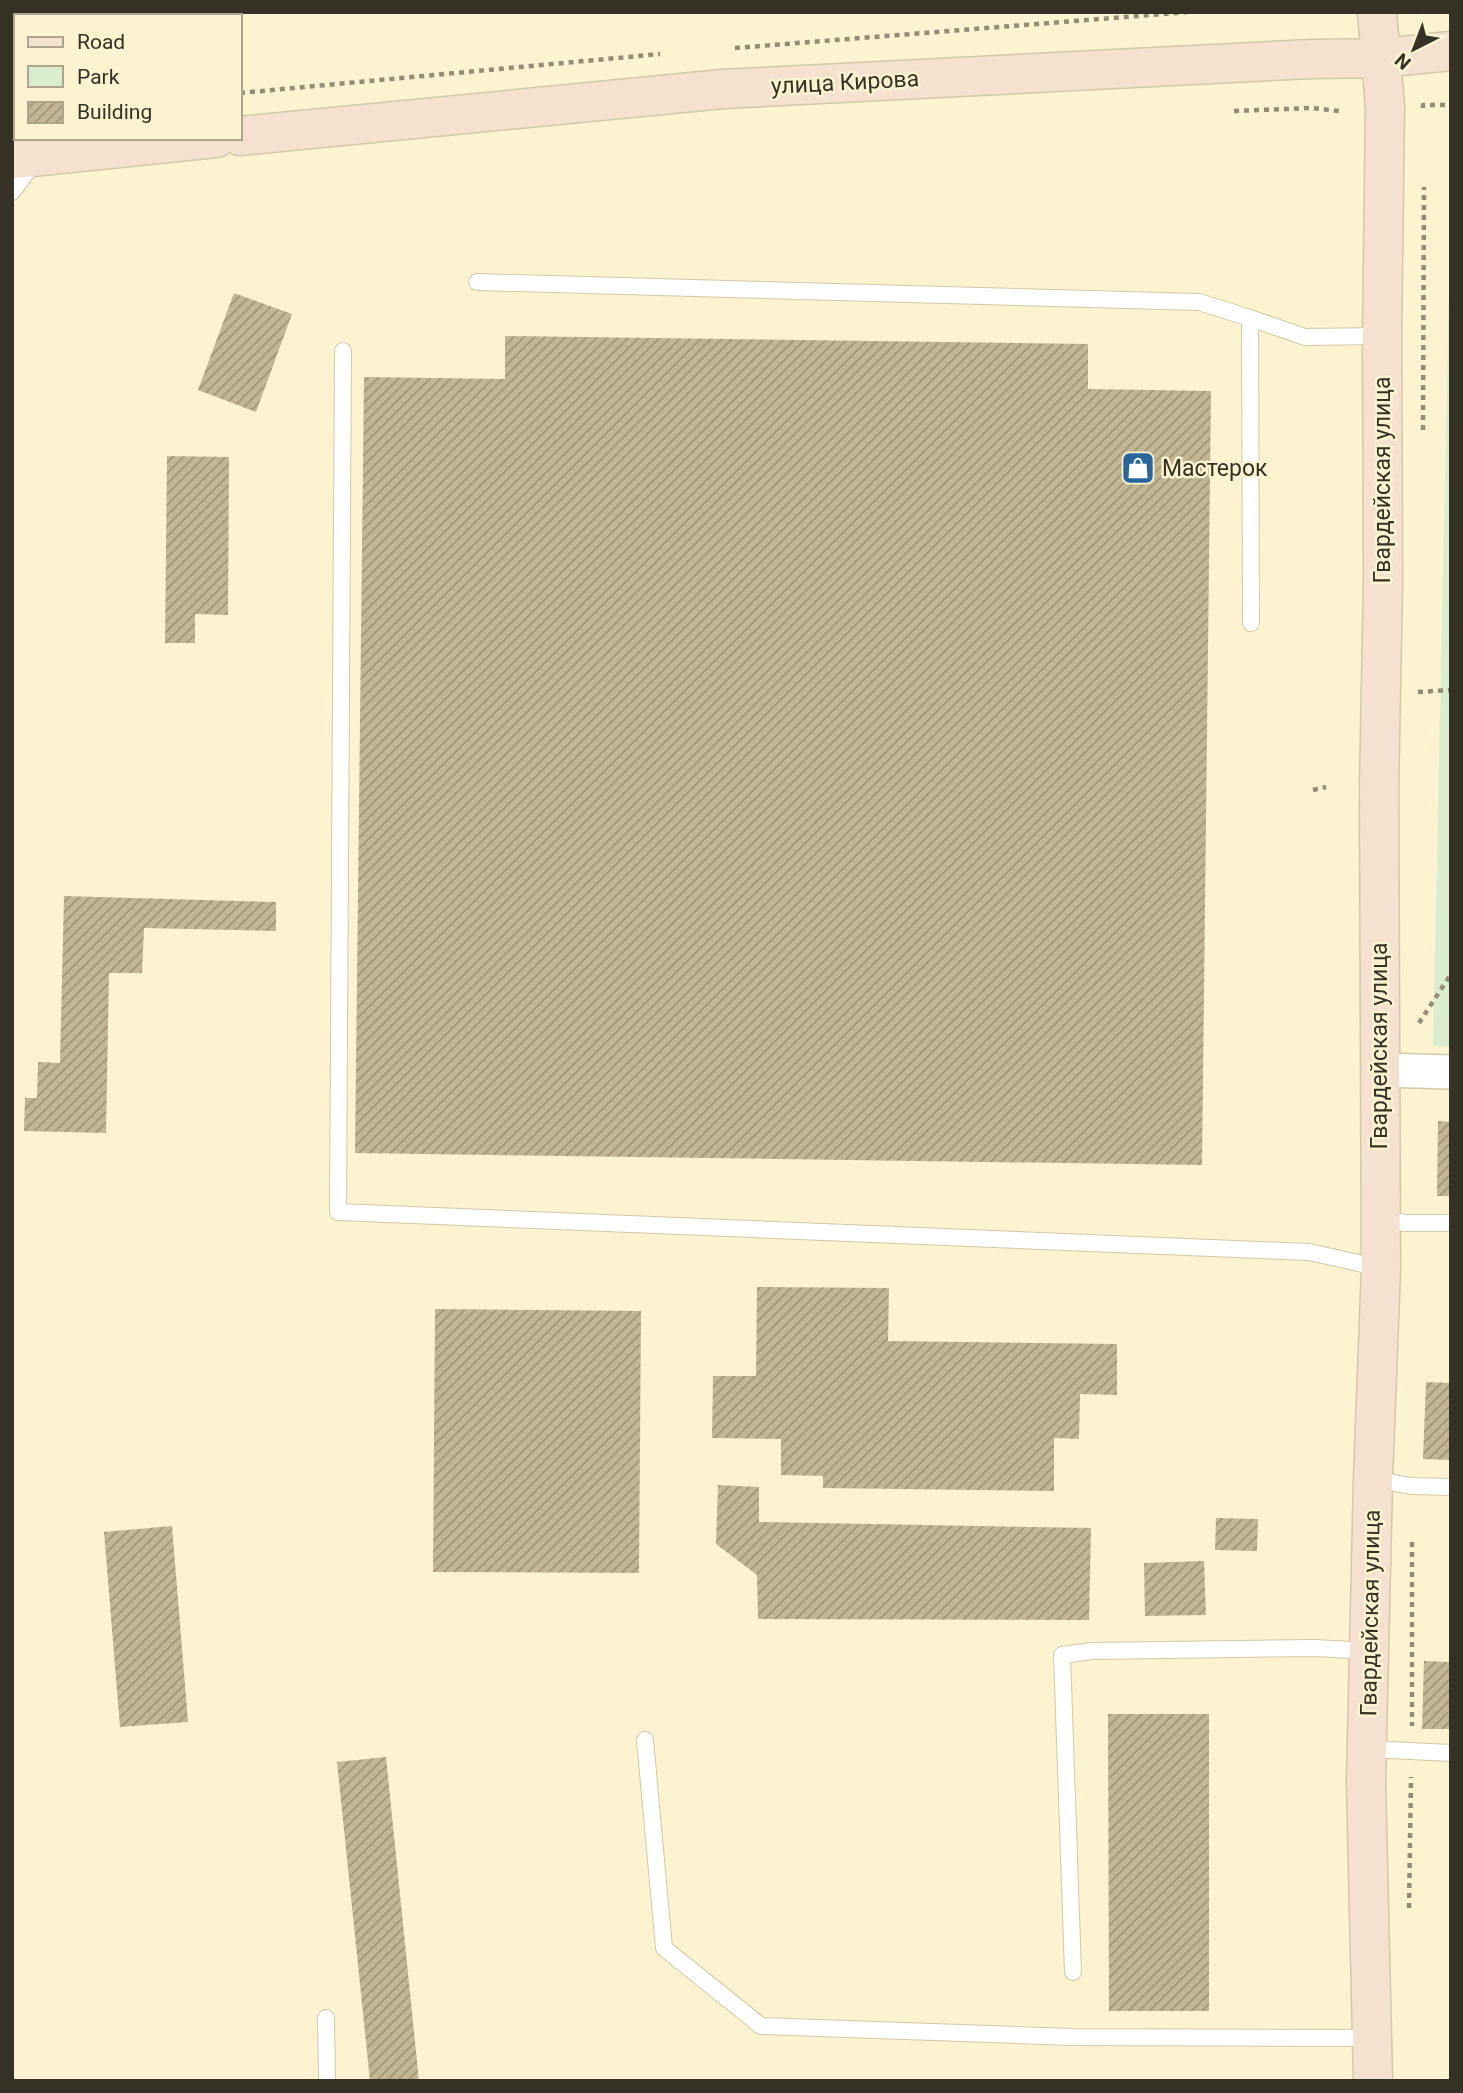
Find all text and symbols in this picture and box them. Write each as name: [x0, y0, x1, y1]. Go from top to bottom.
legend: [14, 14, 242, 140]
north arrow: [1379, 14, 1449, 84]
text: Road: [77, 30, 125, 54]
text: N: [1390, 48, 1416, 74]
text: Park: [77, 65, 120, 89]
street label: улица Кирова: [770, 65, 920, 100]
text: Building: [77, 100, 152, 124]
street label: Гвардейская улица: [1369, 377, 1396, 583]
shop icon: Мастерок: [1119, 449, 1157, 487]
place label: Мастерок: [1162, 455, 1268, 482]
street label: Гвардейская улица: [1366, 943, 1393, 1149]
street label: Гвардейская улица: [1355, 1509, 1386, 1717]

